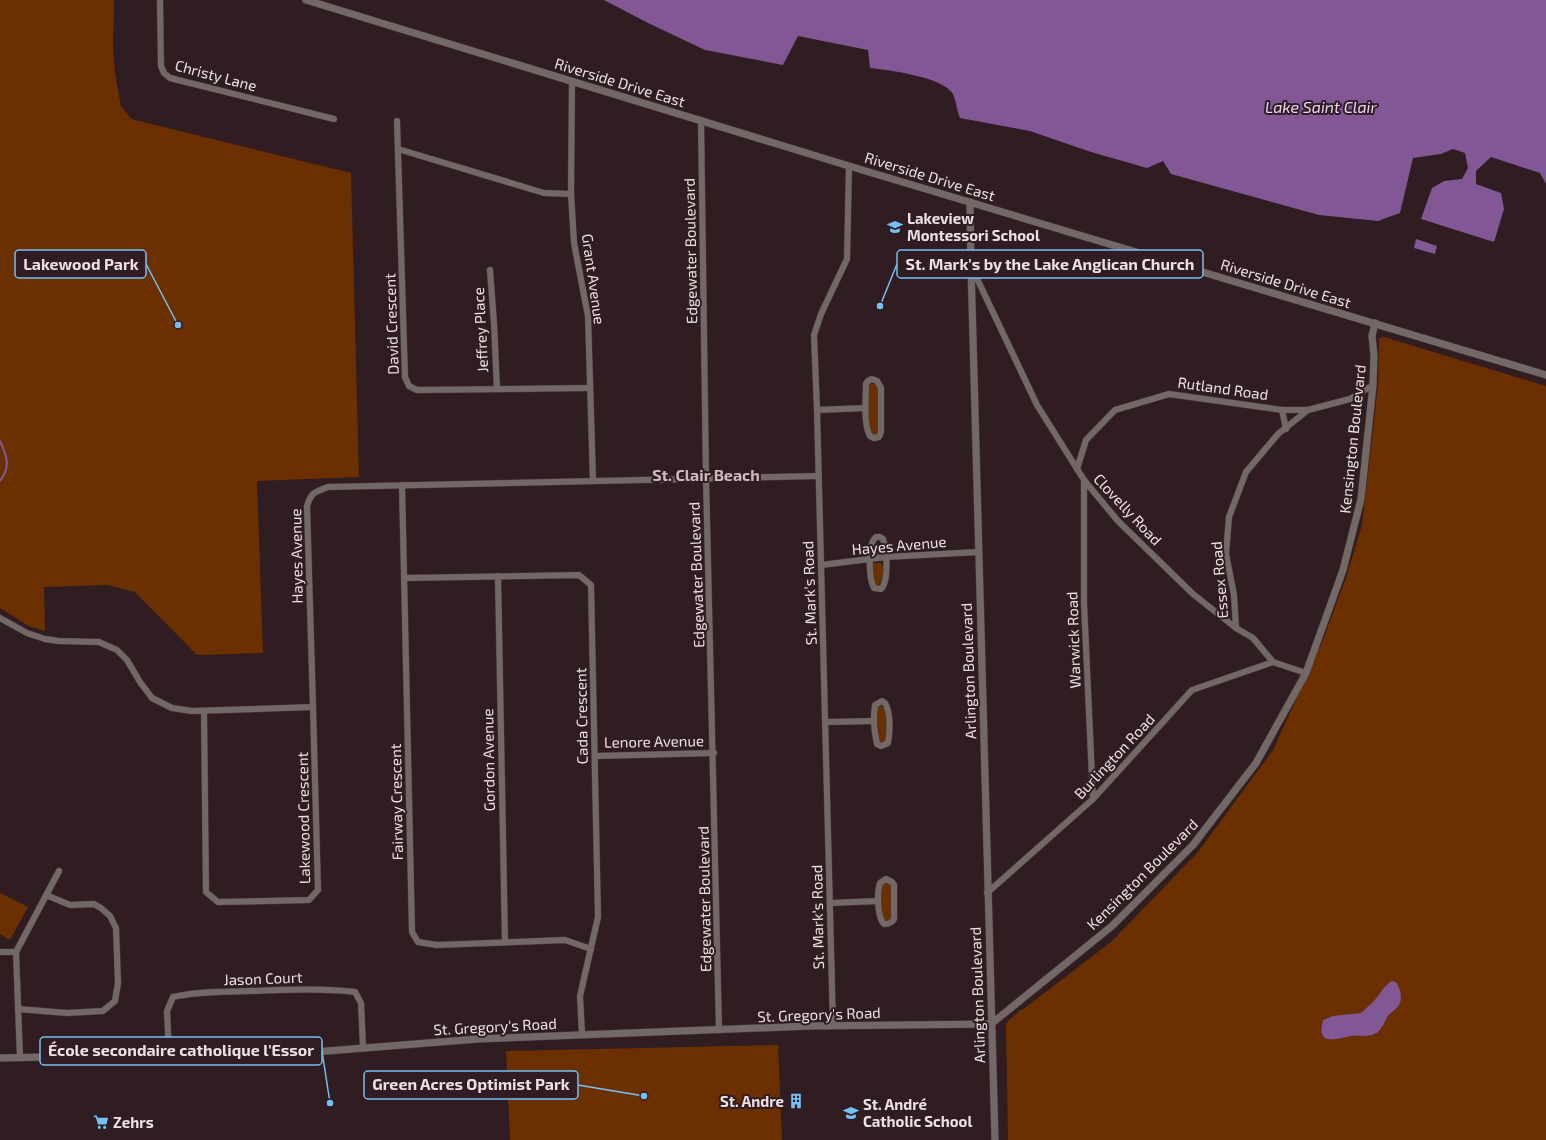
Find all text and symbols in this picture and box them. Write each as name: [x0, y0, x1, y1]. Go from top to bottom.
street label: Riverside Drive East: [553, 54, 688, 110]
street label: Christy Lane: [173, 55, 259, 95]
water label: Lake Saint Clair: [1265, 97, 1378, 116]
street label: Riverside Drive East: [863, 148, 998, 204]
street label: Edgewater Boulevard: [680, 178, 700, 324]
place label: Lakeview Montessori School: [907, 209, 1040, 244]
school or university icon: Lakeview Montessori School: [886, 218, 904, 236]
street label: Grant Avenue: [579, 233, 609, 325]
callout: Lakewood Park: [15, 250, 146, 278]
callout: St. Mark's by the Lake Anglican Church: [897, 250, 1203, 278]
text: Lakewood Park: [23, 254, 139, 273]
text: St. Mark's by the Lake Anglican Church: [906, 254, 1194, 274]
street label: Riverside Drive East: [1219, 255, 1354, 311]
street label: David Crescent: [380, 273, 402, 375]
street label: Jeffrey Place: [469, 287, 491, 373]
street label: Kensington Boulevard: [1335, 364, 1369, 514]
street label: Rutland Road: [1176, 373, 1270, 403]
district label: St. Clair Beach: [652, 465, 760, 484]
street label: Clovelly Road: [1090, 469, 1166, 549]
street label: Edgewater Boulevard: [684, 502, 708, 648]
street label: Hayes Avenue: [286, 508, 306, 604]
street label: Hayes Avenue: [851, 532, 947, 558]
street label: St. Mark's Road: [798, 540, 820, 646]
street label: Essex Road: [1207, 541, 1231, 619]
street label: Warwick Road: [1062, 591, 1084, 689]
street label: Arlington Boulevard: [957, 603, 979, 739]
street label: Cada Crescent: [571, 667, 591, 765]
street label: Gordon Avenue: [478, 708, 498, 812]
street label: Burlington Road: [1070, 710, 1158, 802]
street label: Lenore Avenue: [604, 731, 704, 751]
street label: Fairway Crescent: [386, 743, 406, 861]
street label: Lakewood Crescent: [293, 751, 313, 884]
street label: Kensington Boulevard: [1083, 815, 1201, 933]
street label: Edgewater Boulevard: [694, 826, 714, 972]
street label: St. Mark's Road: [807, 865, 827, 969]
street label: Arlington Boulevard: [966, 927, 988, 1063]
street label: Jason Court: [223, 968, 303, 988]
street label: St. Gregory's Road: [757, 1003, 881, 1025]
street label: St. Gregory's Road: [433, 1014, 557, 1038]
callout: École secondaire catholique l'Essor: [40, 1037, 322, 1065]
text: École secondaire catholique l'Essor: [48, 1040, 314, 1059]
callout: Green Acres Optimist Park: [364, 1071, 578, 1099]
text: Green Acres Optimist Park: [372, 1074, 570, 1093]
place label: St. Andre: [720, 1092, 784, 1110]
building icon: St. Andre: [787, 1092, 805, 1110]
place label: St. André Catholic School: [863, 1095, 972, 1130]
school or university icon: St. André Catholic School: [842, 1104, 860, 1122]
supermarket icon: Zehrs: [92, 1113, 110, 1131]
place label: Zehrs: [113, 1113, 154, 1131]

